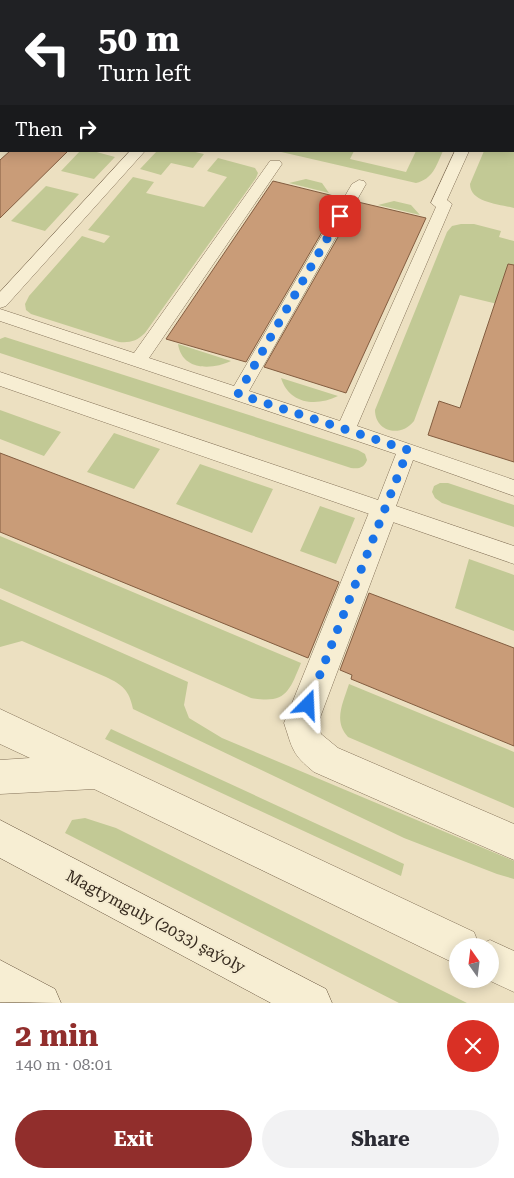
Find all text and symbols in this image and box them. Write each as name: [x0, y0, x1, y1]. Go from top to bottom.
text: 50 m: [98, 19, 180, 60]
icon: left: [15, 20, 80, 85]
text: Turn left: [98, 61, 191, 86]
icon: right: [73, 115, 101, 143]
text: Then: [15, 118, 63, 141]
pin: [319, 195, 361, 237]
icon: arrive: [326, 202, 354, 230]
position arrow: [281, 678, 333, 730]
street label: Magtymguly (2033) şaýoly: [63, 866, 249, 977]
north arrow: [449, 938, 499, 988]
map controls: [449, 938, 499, 988]
text: 2 min: [15, 1018, 98, 1053]
button: close: [447, 1020, 499, 1072]
text: 140 m · 08:01: [15, 1055, 113, 1074]
button: Exit: [15, 1110, 252, 1168]
button: Share: [262, 1110, 499, 1168]

